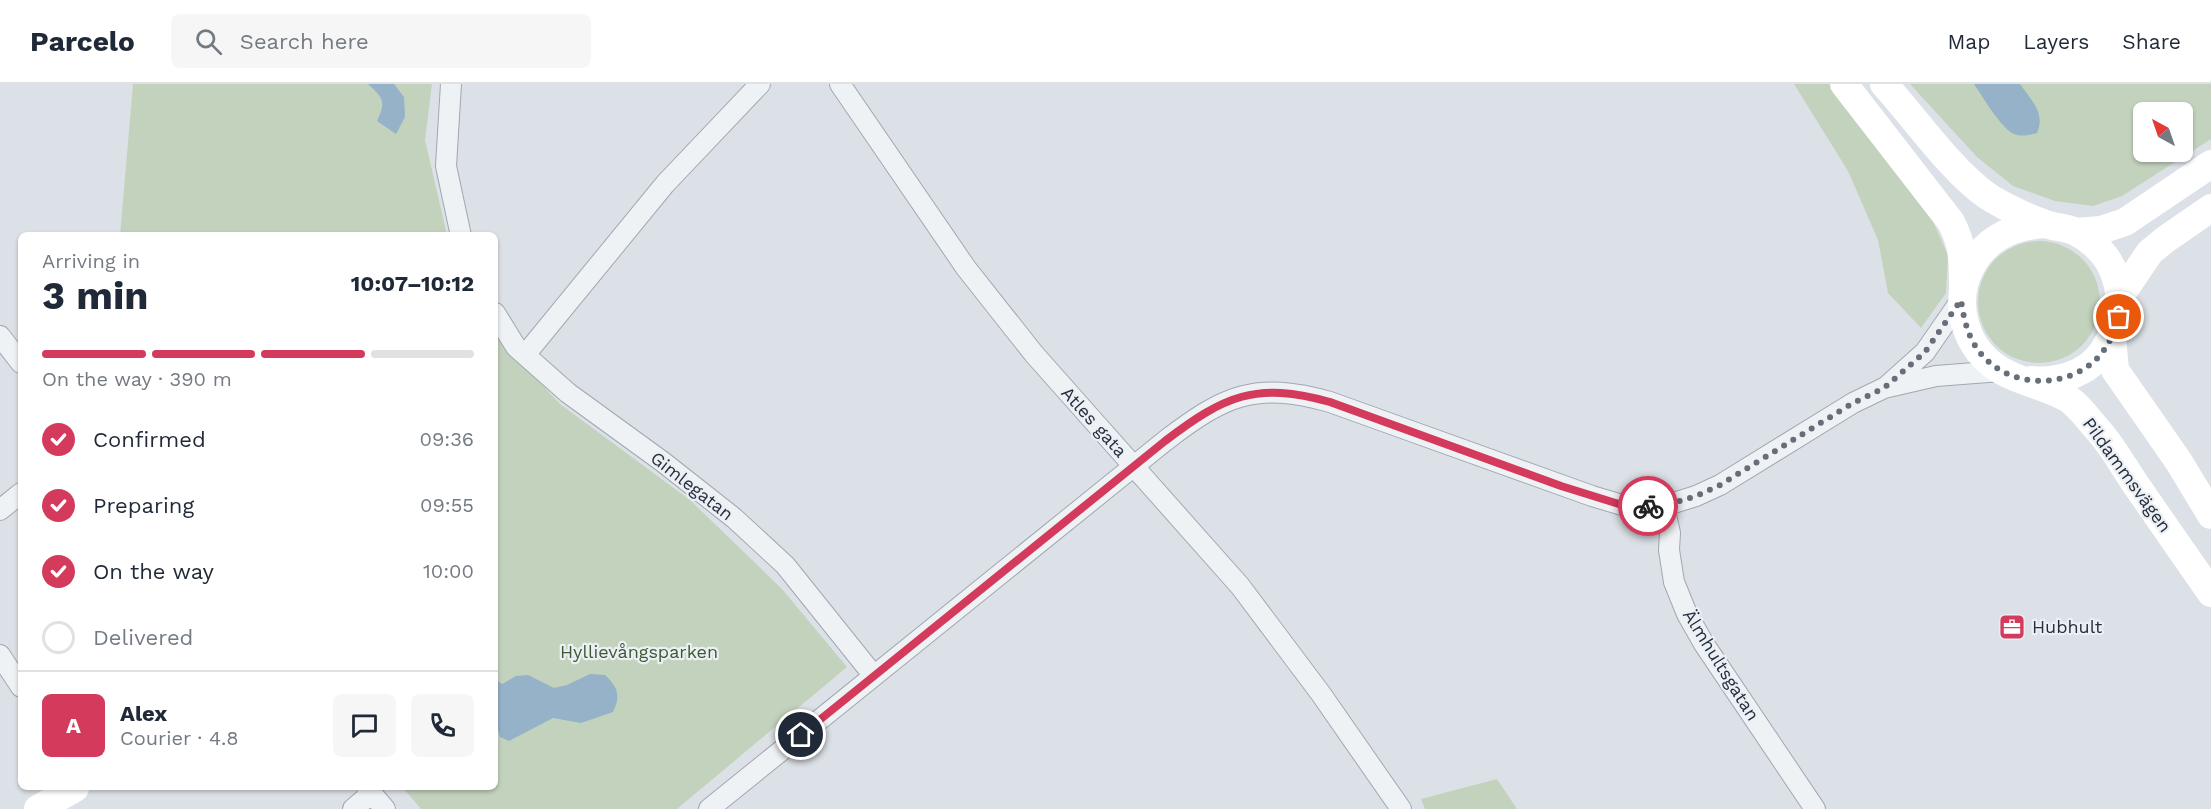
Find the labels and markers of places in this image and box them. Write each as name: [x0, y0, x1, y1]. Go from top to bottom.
pin: [2093, 291, 2144, 342]
office icon: Hubhult: [1997, 612, 2027, 642]
place label: Hubhult: [2032, 616, 2103, 637]
pin: [775, 709, 826, 760]

